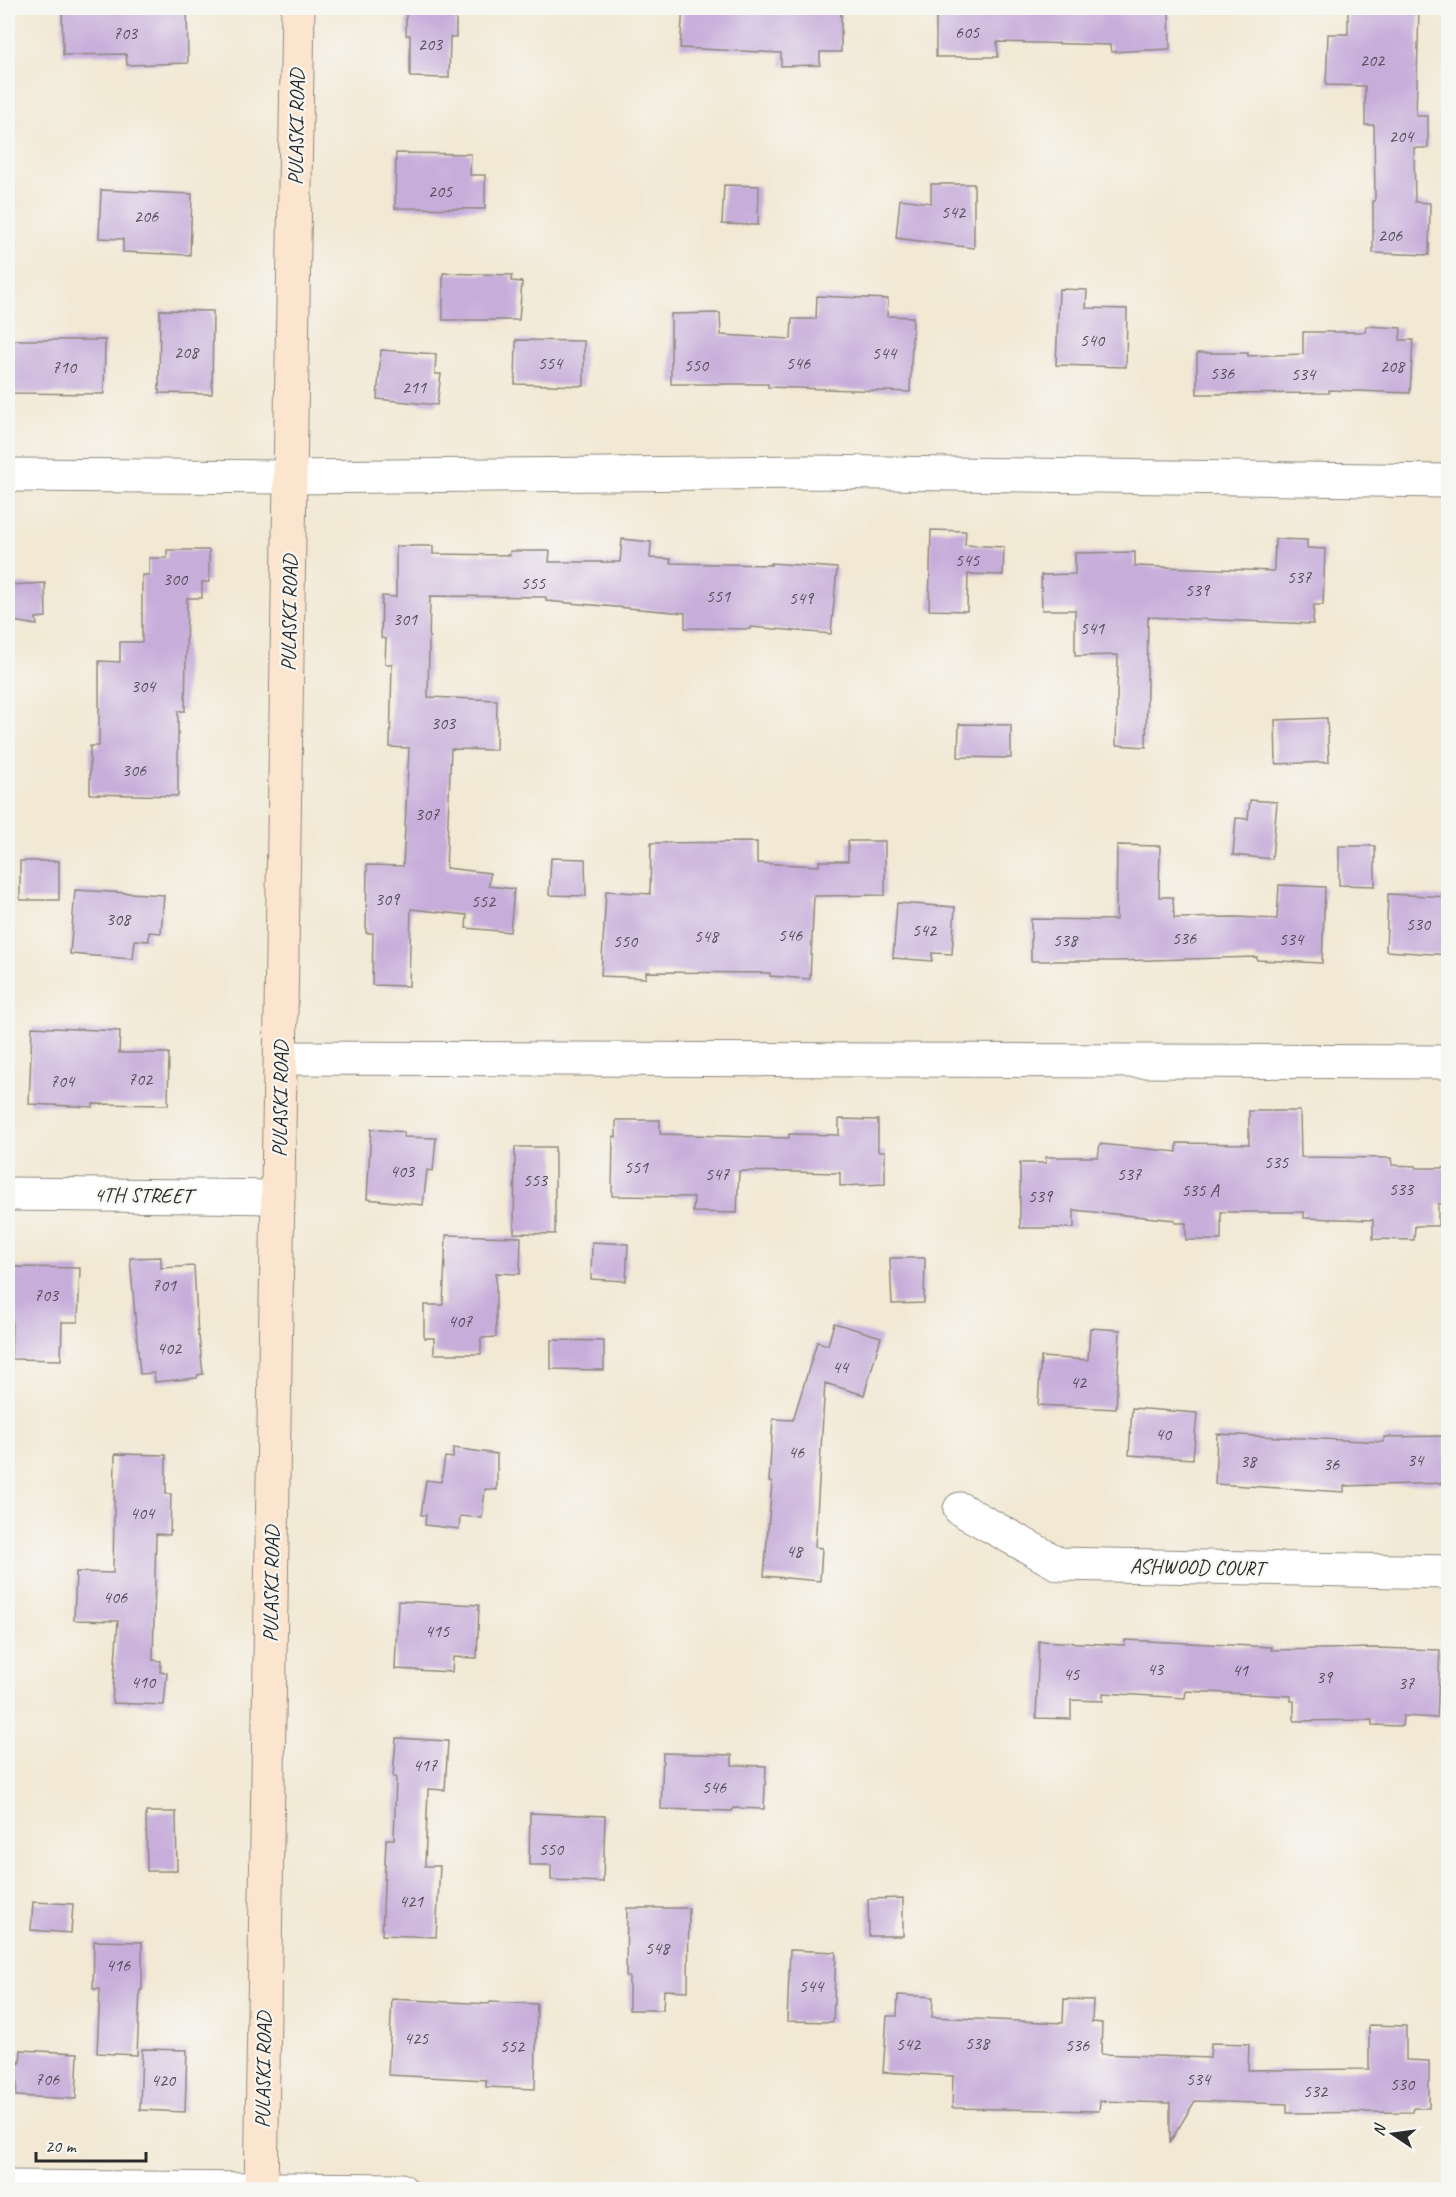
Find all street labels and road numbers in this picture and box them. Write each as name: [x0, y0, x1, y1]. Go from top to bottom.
street label: PULASKI ROAD: [282, 67, 310, 185]
street label: PULASKI ROAD: [275, 553, 303, 671]
street label: PULASKI ROAD: [266, 1039, 294, 1157]
street label: 4TH STREET: [94, 1181, 198, 1209]
street label: PULASKI ROAD: [257, 1524, 285, 1642]
street label: ASHWOOD COURT: [1130, 1553, 1269, 1581]
street label: PULASKI ROAD: [249, 2010, 277, 2128]

